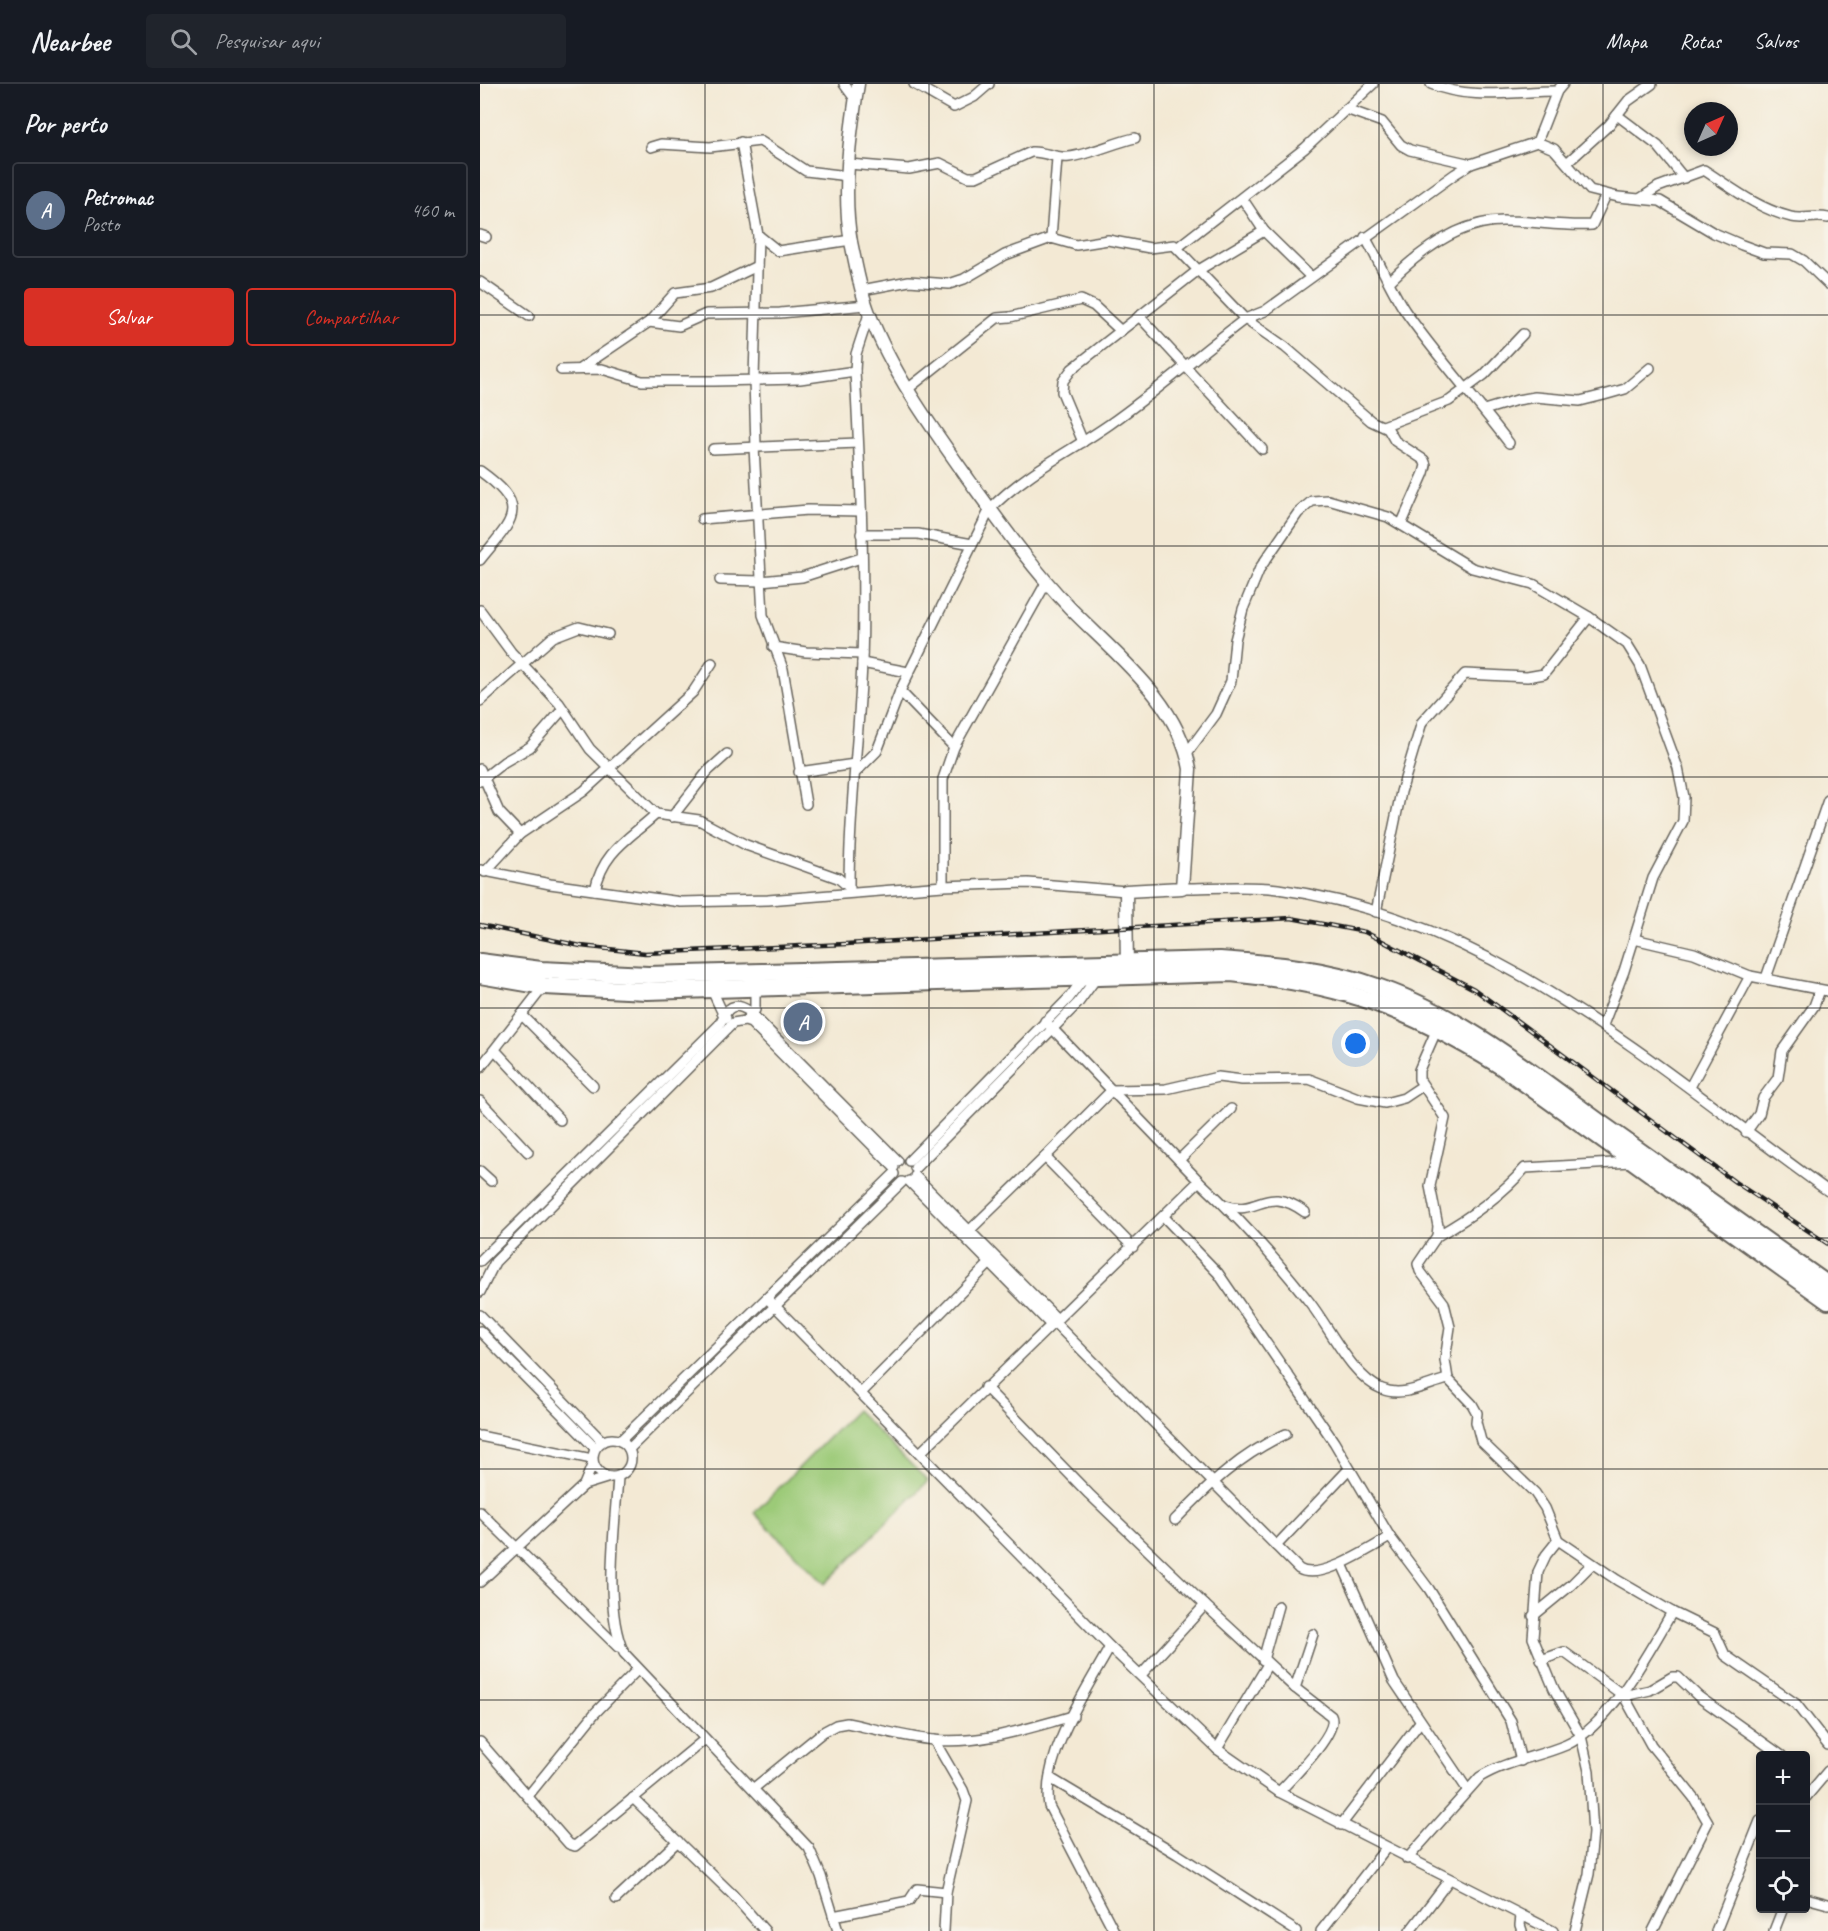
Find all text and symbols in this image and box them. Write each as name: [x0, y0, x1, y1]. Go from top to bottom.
search box: [146, 14, 566, 68]
text: Nearbee: [30, 24, 110, 59]
icon: search: [167, 25, 200, 58]
text: Pesquisar aqui: [215, 27, 319, 55]
text: Mapa: [1606, 28, 1647, 54]
text: Rotas: [1680, 28, 1721, 54]
text: Salvos: [1754, 28, 1798, 54]
north arrow: [1684, 102, 1738, 156]
text: Por perto: [24, 107, 106, 140]
text: Petromac: [83, 184, 153, 212]
text: A: [40, 198, 51, 223]
text: 460 m: [411, 198, 454, 223]
text: Posto: [83, 212, 119, 237]
button: Salvar: [24, 288, 234, 346]
button: Compartilhar: [246, 288, 456, 346]
pin: A: [784, 1000, 822, 1044]
your location: [1341, 1029, 1370, 1058]
map controls: [1756, 1751, 1810, 1913]
button: +: [1756, 1751, 1810, 1805]
button: −: [1756, 1805, 1810, 1859]
button: locate: [1756, 1859, 1810, 1913]

